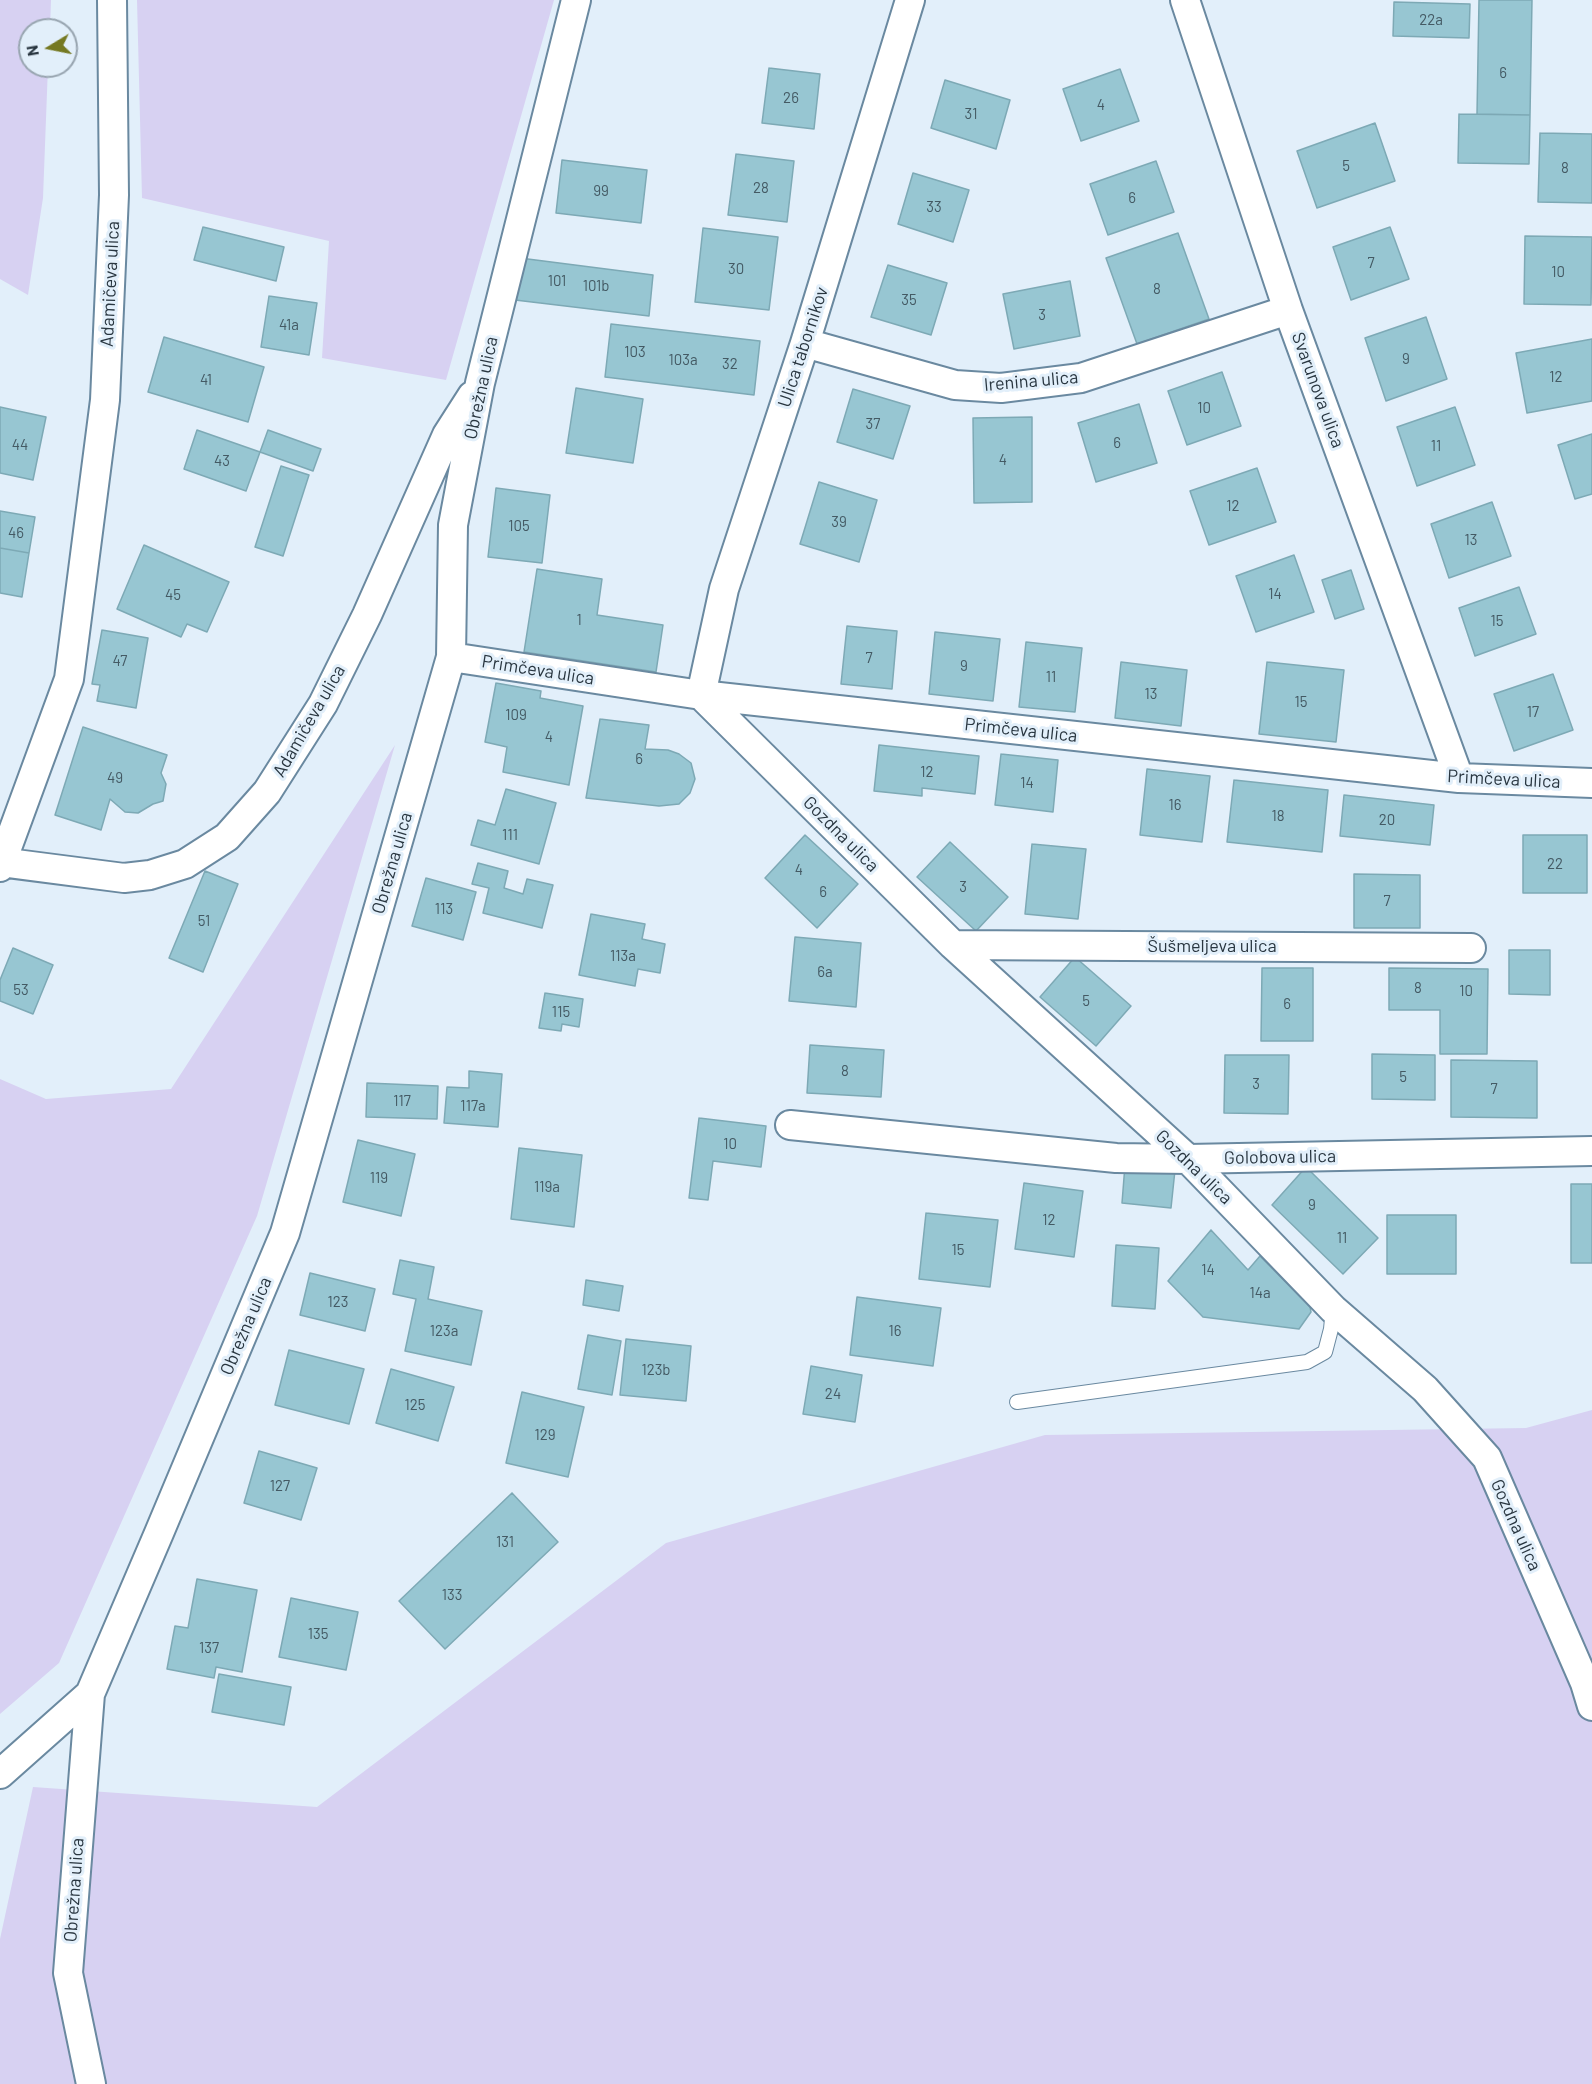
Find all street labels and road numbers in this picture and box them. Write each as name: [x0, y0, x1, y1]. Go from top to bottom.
street label: Adamičeva ulica: [96, 221, 124, 347]
street label: Ulica tabornikov: [773, 284, 833, 410]
street label: Svarunova ulica: [1287, 329, 1349, 451]
street label: Obrežna ulica: [460, 335, 502, 441]
street label: Irenina ulica: [983, 366, 1079, 396]
street label: Primčeva ulica: [480, 650, 596, 690]
street label: Adamičeva ulica: [268, 661, 350, 781]
street label: Primčeva ulica: [964, 713, 1078, 747]
street label: Primčeva ulica: [1447, 765, 1561, 793]
street label: Gozdna ulica: [799, 792, 883, 876]
street label: Obrežna ulica: [367, 810, 417, 916]
street label: Šušmeljeva ulica: [1147, 935, 1277, 957]
street label: Gozdna ulica: [1151, 1125, 1237, 1209]
street label: Golobova ulica: [1224, 1145, 1336, 1169]
street label: Obrežna ulica: [216, 1274, 276, 1378]
street label: Gozdna ulica: [1486, 1476, 1546, 1574]
street label: Obrežna ulica: [60, 1837, 88, 1943]

